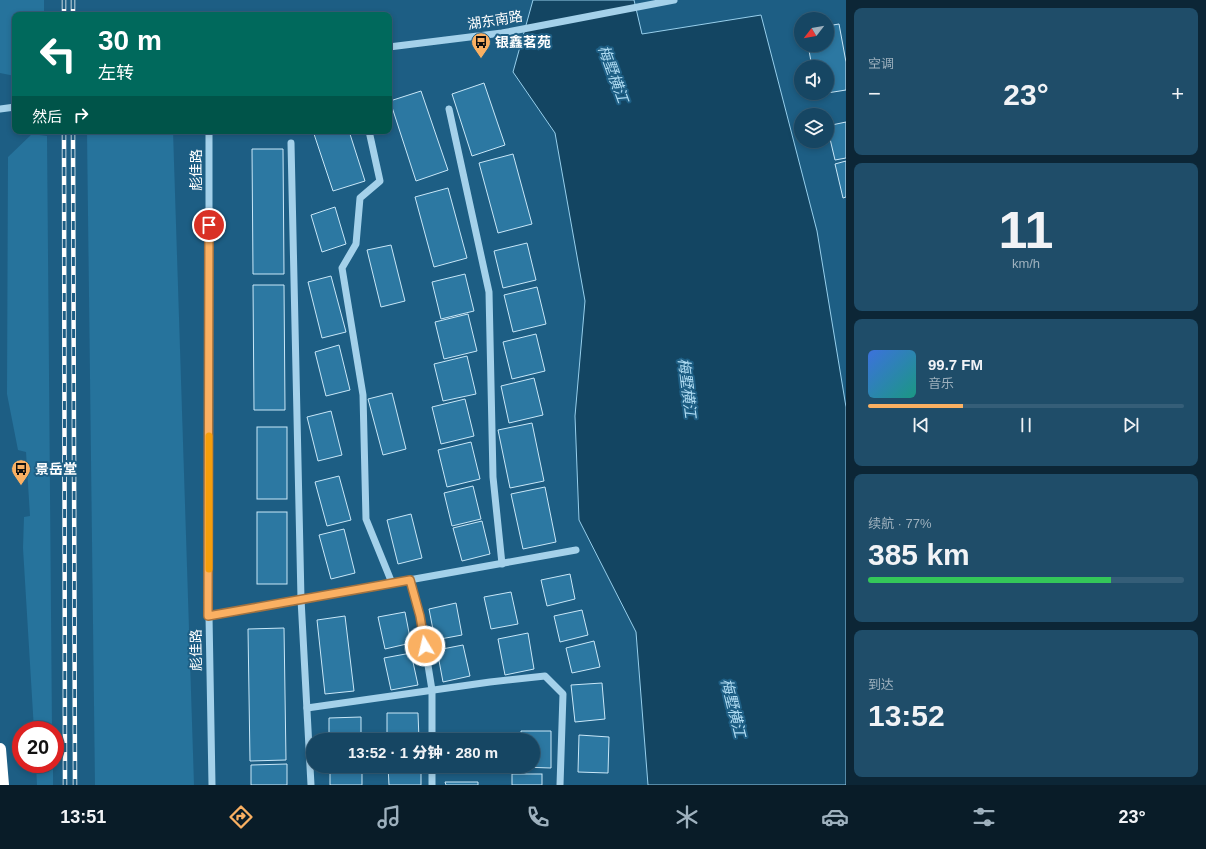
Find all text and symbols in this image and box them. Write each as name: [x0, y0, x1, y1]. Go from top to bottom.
street label: 湖东南路: [466, 8, 524, 32]
north arrow: [794, 12, 834, 52]
map controls: [794, 12, 834, 148]
text: 30 m: [98, 25, 162, 56]
icon: left: [32, 28, 84, 80]
bus stop icon: 银鑫茗苑: [470, 31, 492, 59]
place label: 银鑫茗苑: [495, 34, 551, 50]
water label: 梅墅横江: [595, 43, 632, 107]
text: 空调: [868, 56, 894, 71]
button: sound: [794, 60, 834, 100]
text: 左转: [98, 63, 134, 83]
text: 23°: [1003, 78, 1049, 111]
text: −: [868, 81, 881, 106]
text: +: [1171, 81, 1184, 106]
icon: right: [70, 104, 92, 126]
text: 然后: [32, 108, 62, 125]
button: layers: [794, 108, 834, 148]
street label: 彪佳路: [188, 149, 204, 191]
text: 11: [999, 201, 1053, 259]
pin: [192, 208, 226, 242]
icon: arrive: [198, 214, 220, 236]
text: km/h: [1012, 256, 1040, 271]
text: 99.7 FM: [928, 356, 983, 373]
water label: 梅墅横江: [675, 357, 700, 421]
text: 音乐: [928, 376, 954, 391]
icon: previous: [910, 414, 932, 436]
icon: pause: [1015, 414, 1037, 436]
icon: next: [1120, 414, 1142, 436]
bus stop icon: 景岳堂: [10, 458, 32, 486]
place label: 景岳堂: [35, 461, 77, 477]
text: 续航 · 77%: [868, 516, 932, 531]
text: 385 km: [868, 538, 970, 571]
position arrow: [404, 625, 446, 667]
street label: 彪佳路: [188, 629, 204, 671]
water label: 梅墅横江: [718, 677, 749, 741]
text: 到达: [868, 677, 894, 692]
text: 13:52: [868, 699, 945, 732]
speed limit sign: 20: [12, 721, 64, 773]
text: 13:52 · 1 分钟 · 280 m: [348, 744, 498, 761]
icon: directions: [227, 803, 255, 831]
icon: music: [375, 803, 403, 831]
icon: phone: [524, 803, 552, 831]
icon: climate: [673, 803, 701, 831]
icon: car: [821, 803, 849, 831]
icon: filters: [970, 803, 998, 831]
text: 13:51: [60, 807, 106, 827]
text: 23°: [1118, 807, 1146, 827]

